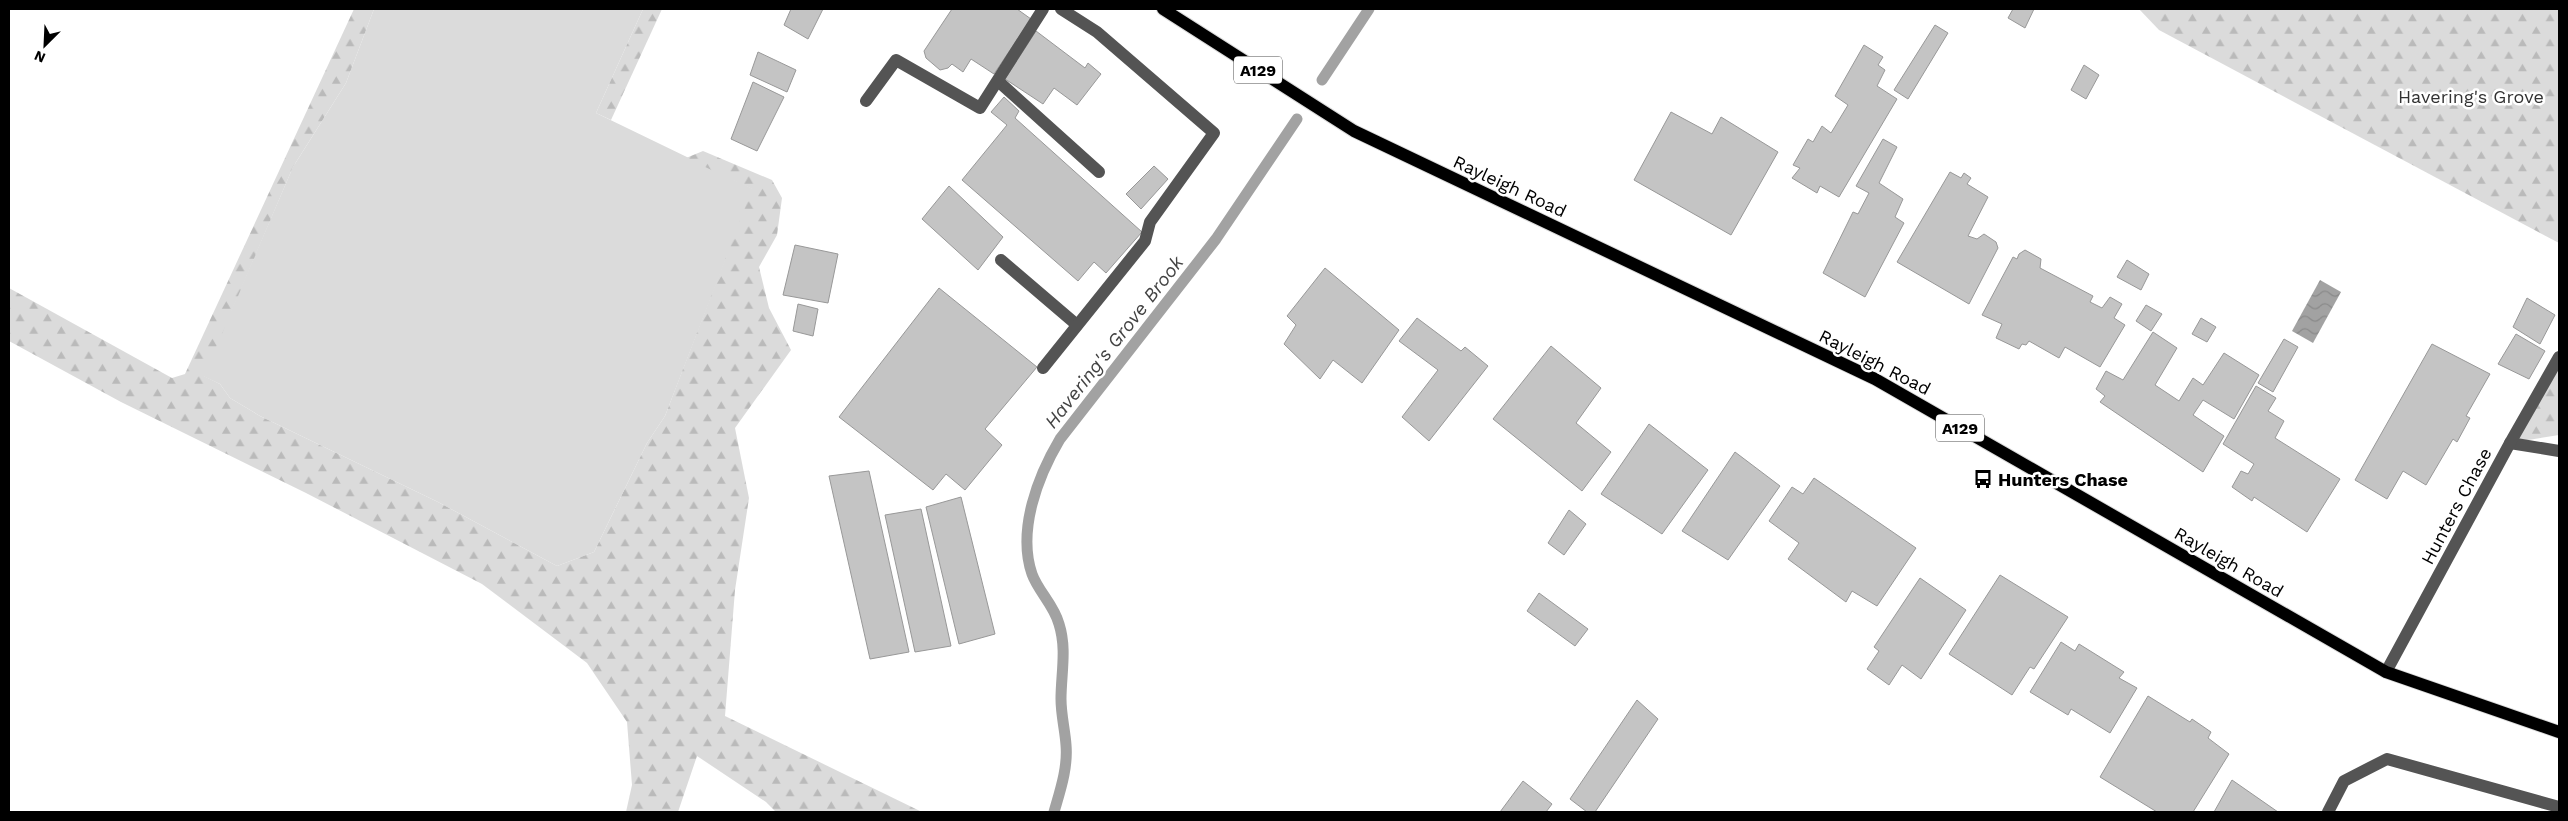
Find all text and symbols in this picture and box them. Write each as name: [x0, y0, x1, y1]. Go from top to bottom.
north arrow: [20, 20, 70, 70]
text: N: [32, 47, 48, 66]
road number: A129: [1234, 56, 1282, 84]
park label: Havering's Grove: [2398, 86, 2544, 107]
street label: Rayleigh Road: [1450, 151, 1570, 221]
water label: Havering's Grove Brook: [1040, 251, 1189, 433]
street label: Rayleigh Road: [1816, 325, 1934, 399]
road number: A129: [1936, 414, 1984, 442]
street label: Hunters Chase: [2416, 444, 2496, 568]
bus stop icon: Hunters Chase: [1972, 468, 1994, 490]
place label: Hunters Chase: [1998, 469, 2128, 490]
street label: Rayleigh Road: [2171, 522, 2287, 602]

